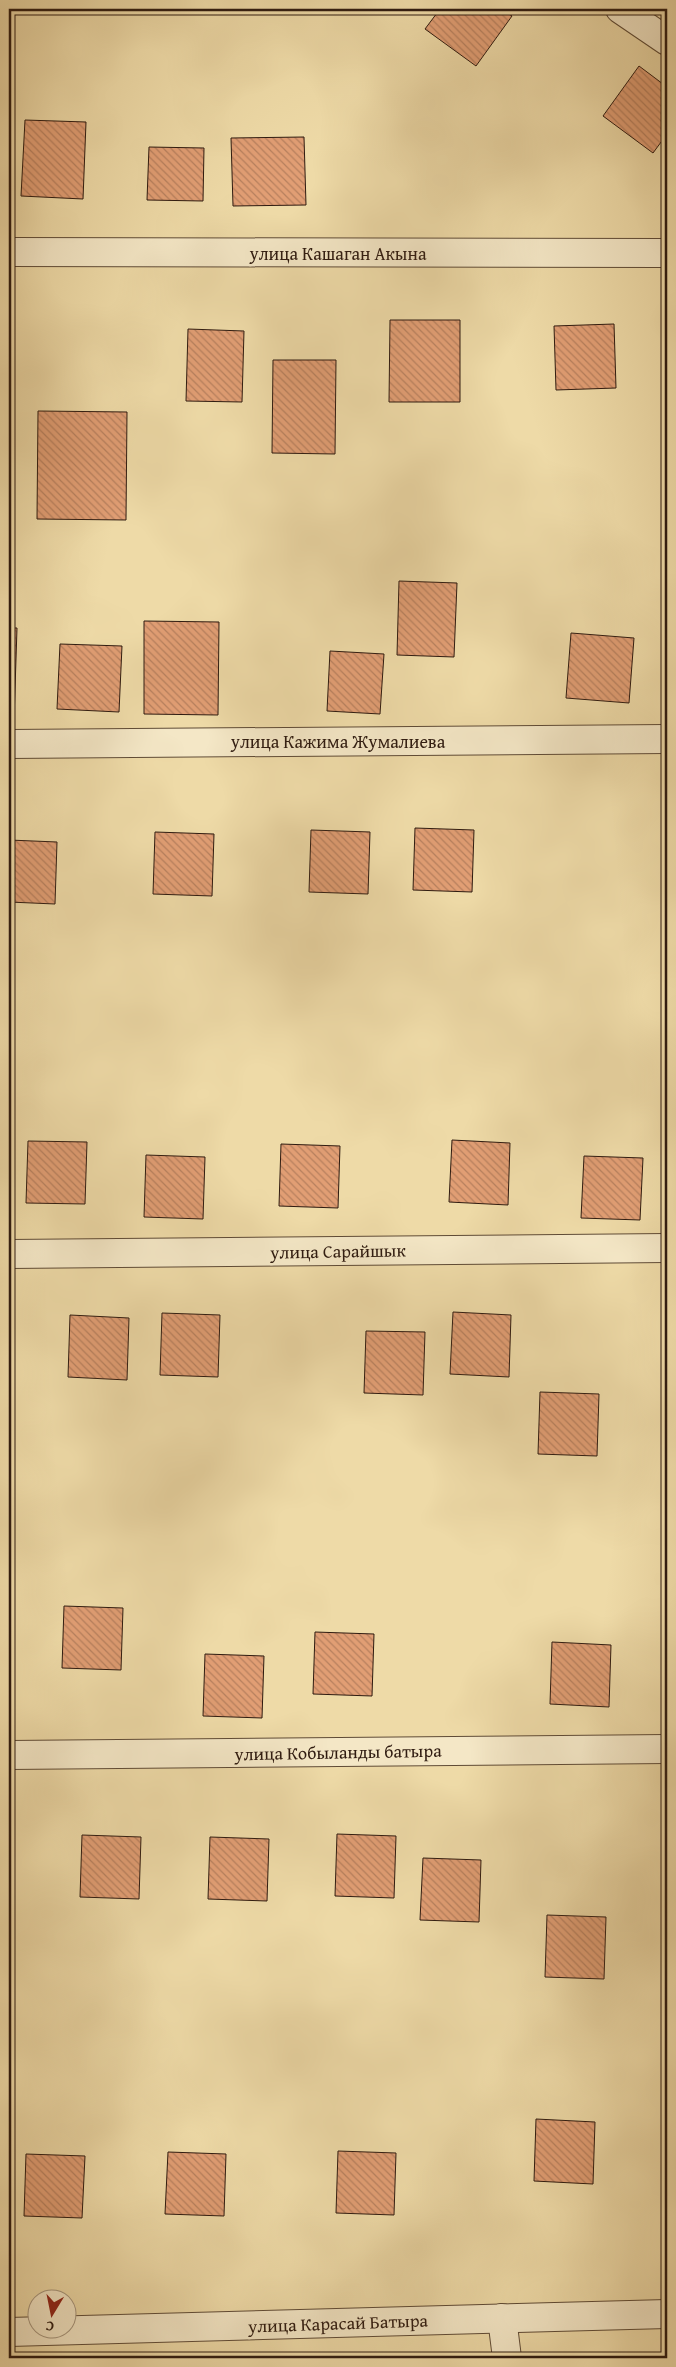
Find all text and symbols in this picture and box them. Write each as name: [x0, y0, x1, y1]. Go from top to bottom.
street label: улица Кашаган Акына: [249, 240, 427, 267]
street label: улица Кажима Жумалиева: [230, 728, 446, 755]
street label: улица Сарайшык: [269, 1236, 407, 1266]
street label: улица Кобыланды батыра: [233, 1737, 442, 1767]
north arrow: [28, 2290, 78, 2340]
street label: улица Карасай Батыра: [247, 2306, 429, 2340]
text: С: [44, 2316, 55, 2337]

